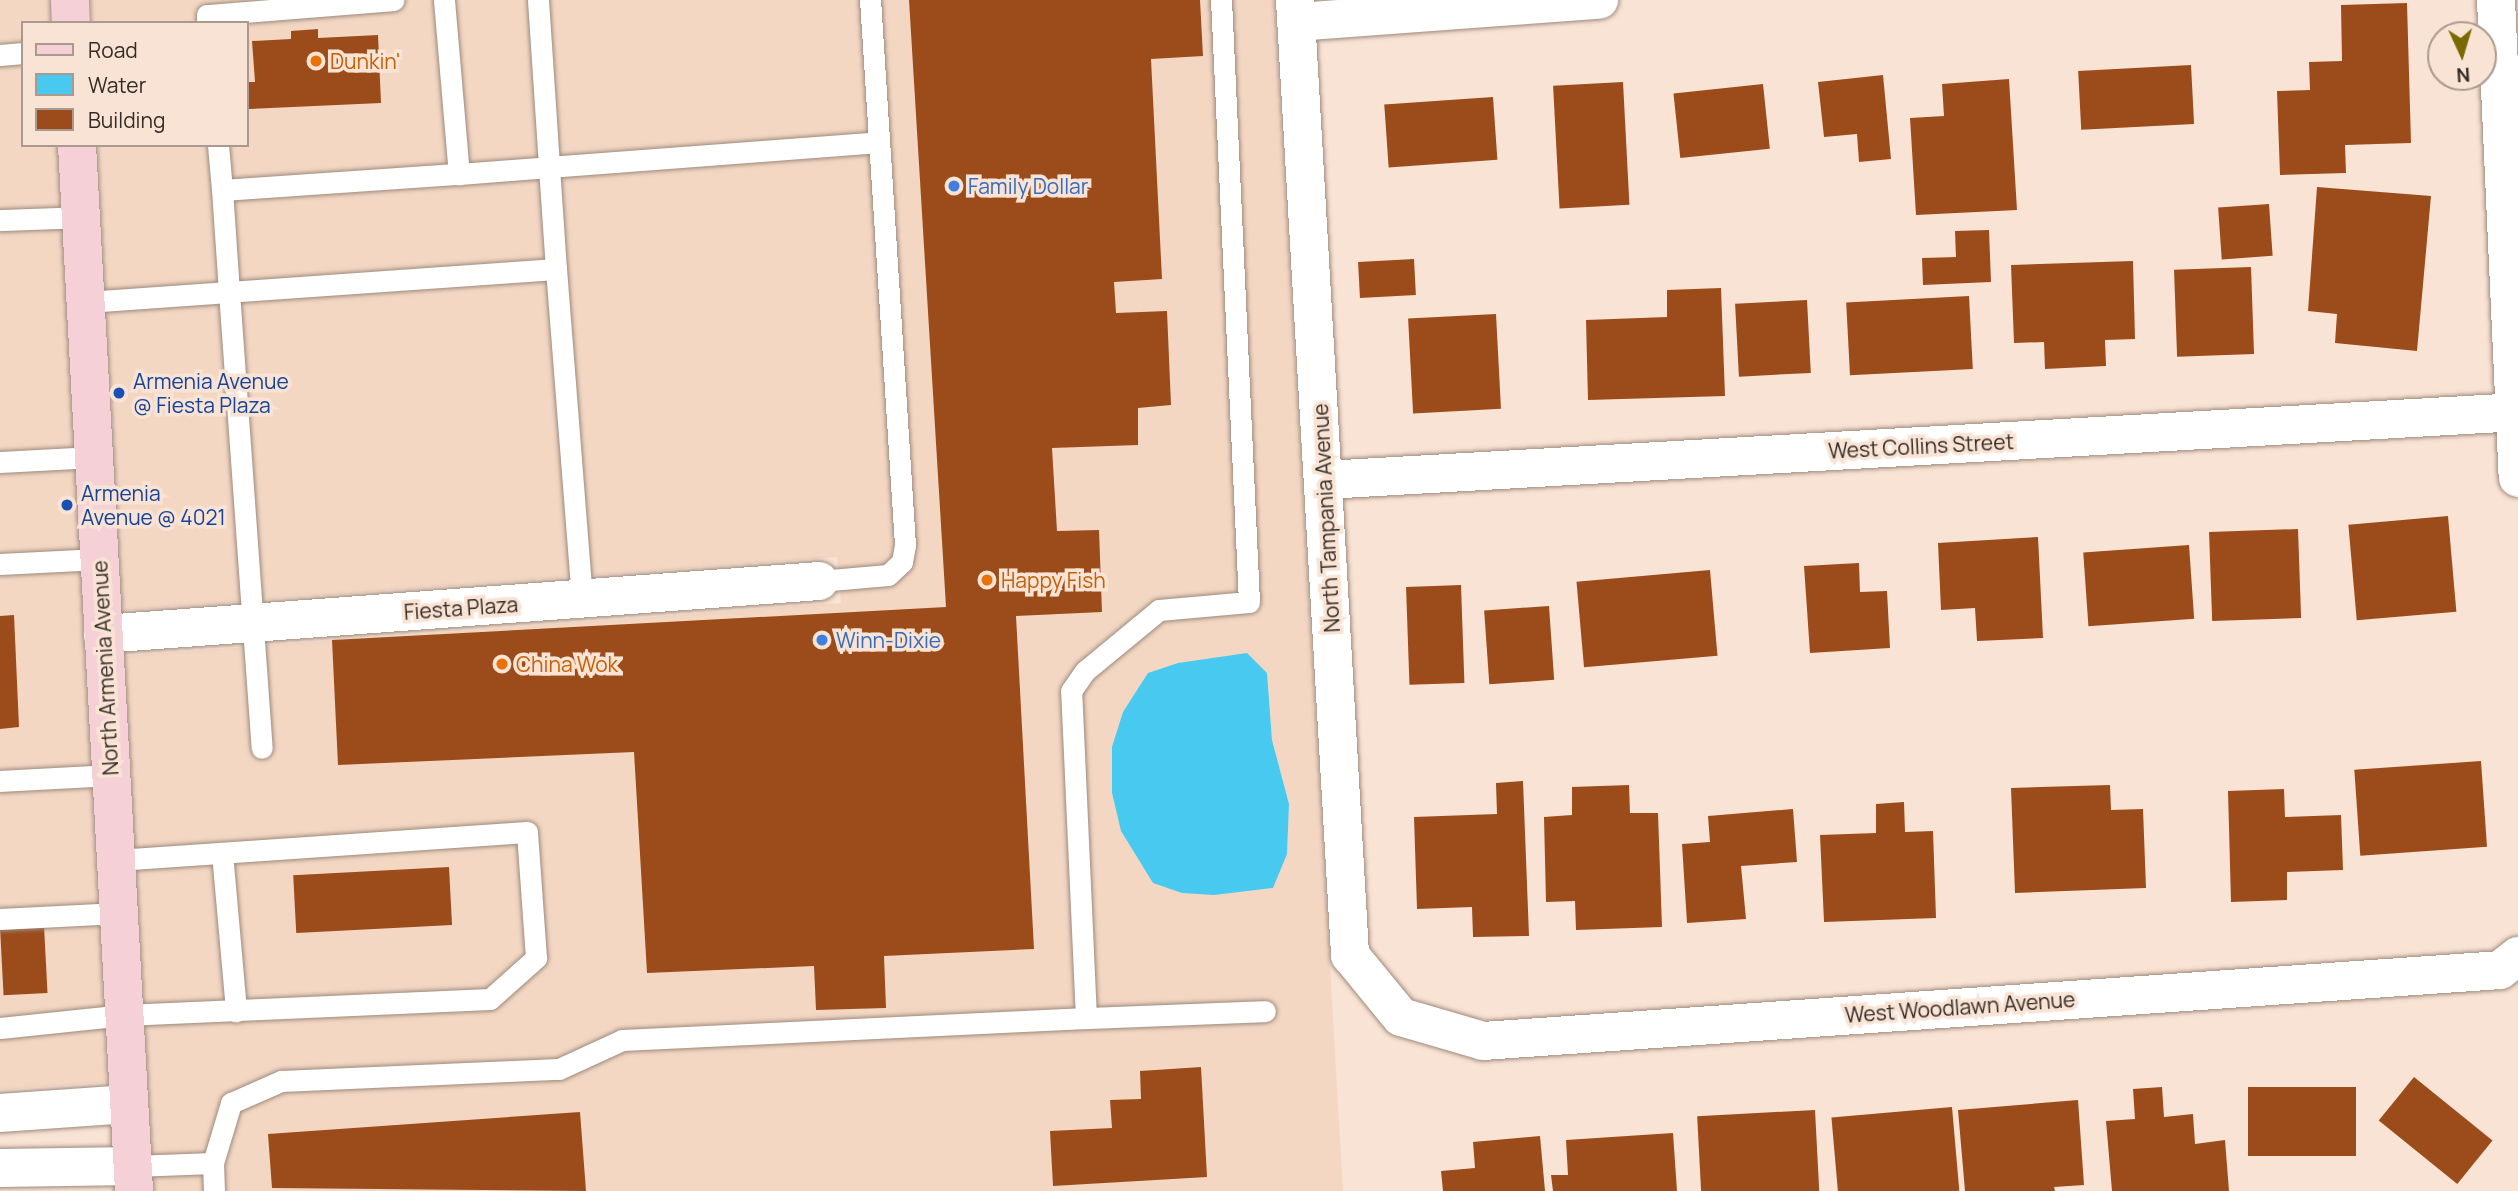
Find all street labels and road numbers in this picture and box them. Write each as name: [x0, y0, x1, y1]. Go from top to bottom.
street label: North Tampania Avenue: [1307, 403, 1345, 633]
street label: West Collins Street: [1828, 429, 2014, 463]
street label: North Armenia Avenue: [87, 560, 123, 776]
street label: Fiesta Plaza: [403, 591, 519, 625]
street label: West Woodlawn Avenue: [1844, 986, 2076, 1028]

